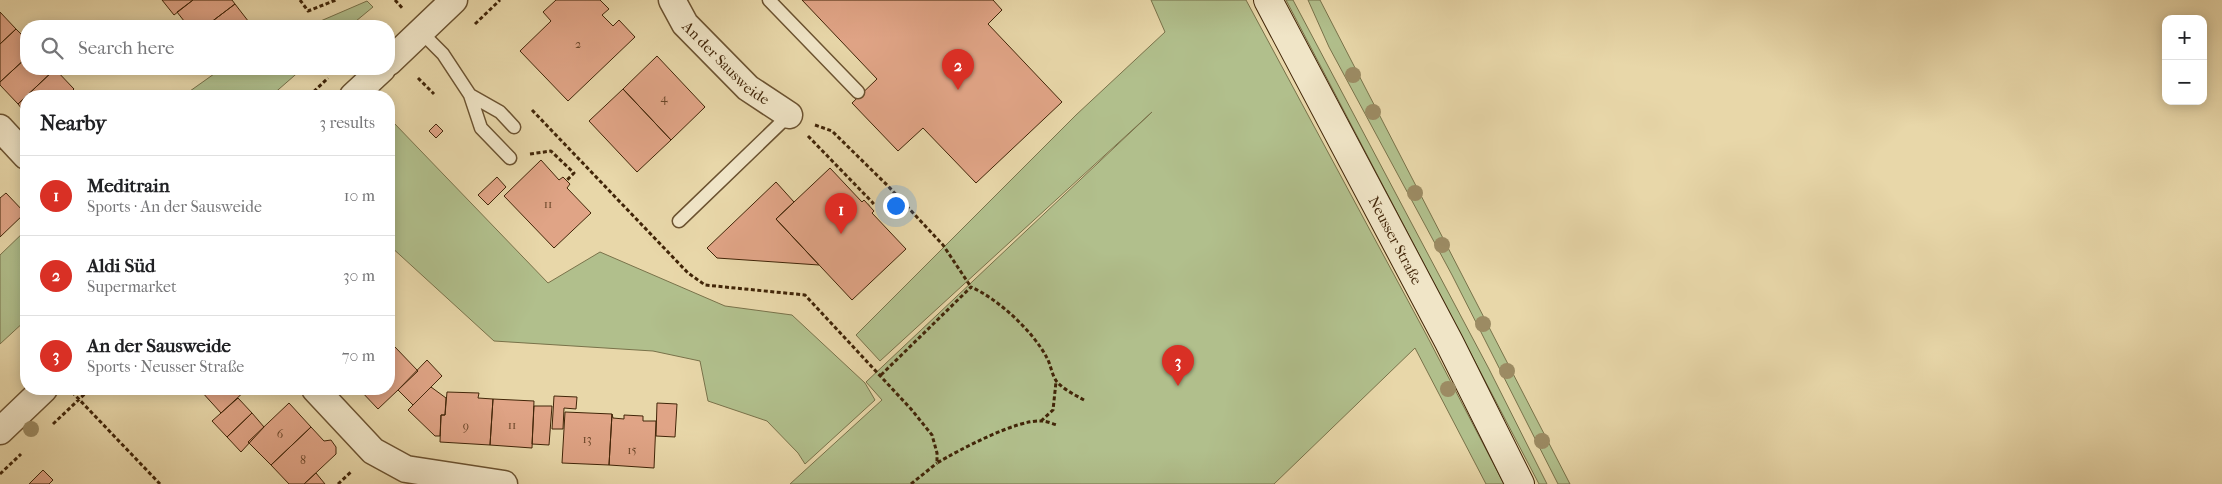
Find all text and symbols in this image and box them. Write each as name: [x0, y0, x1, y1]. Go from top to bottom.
map controls: [2162, 15, 2207, 105]
button: +: [2162, 15, 2207, 60]
street label: An der Sausweide: [678, 17, 773, 109]
search box: [20, 20, 395, 75]
icon: search: [38, 34, 66, 62]
text: Search here: [78, 37, 174, 59]
house number: 2: [575, 37, 581, 51]
pin: 2: [942, 49, 974, 90]
button: −: [2162, 60, 2207, 105]
house number: 4: [660, 91, 668, 105]
text: Nearby: [40, 111, 106, 135]
text: 3 results: [319, 113, 375, 132]
text: Meditrain: [87, 175, 170, 197]
text: 1: [53, 186, 59, 205]
text: 10 m: [344, 186, 375, 205]
pin: 1: [825, 193, 857, 234]
your location: [883, 193, 909, 219]
street label: Neusser Straße: [1365, 193, 1426, 288]
text: Sports · An der Sausweide: [87, 197, 262, 216]
house number: 11: [544, 197, 552, 211]
text: Aldi Süd: [87, 255, 155, 277]
text: 2: [52, 266, 60, 285]
text: 30 m: [343, 266, 375, 285]
text: Supermarket: [87, 277, 177, 296]
text: An der Sausweide: [87, 335, 231, 357]
pin: 3: [1162, 345, 1194, 386]
text: 3: [53, 346, 59, 365]
text: 70 m: [342, 346, 375, 365]
text: Sports · Neusser Straße: [87, 357, 244, 376]
house number: 11: [508, 418, 516, 432]
house number: 9: [463, 419, 469, 433]
house number: 6: [277, 427, 284, 441]
house number: 13: [582, 432, 592, 446]
house number: 15: [627, 443, 637, 457]
house number: 8: [300, 453, 306, 467]

